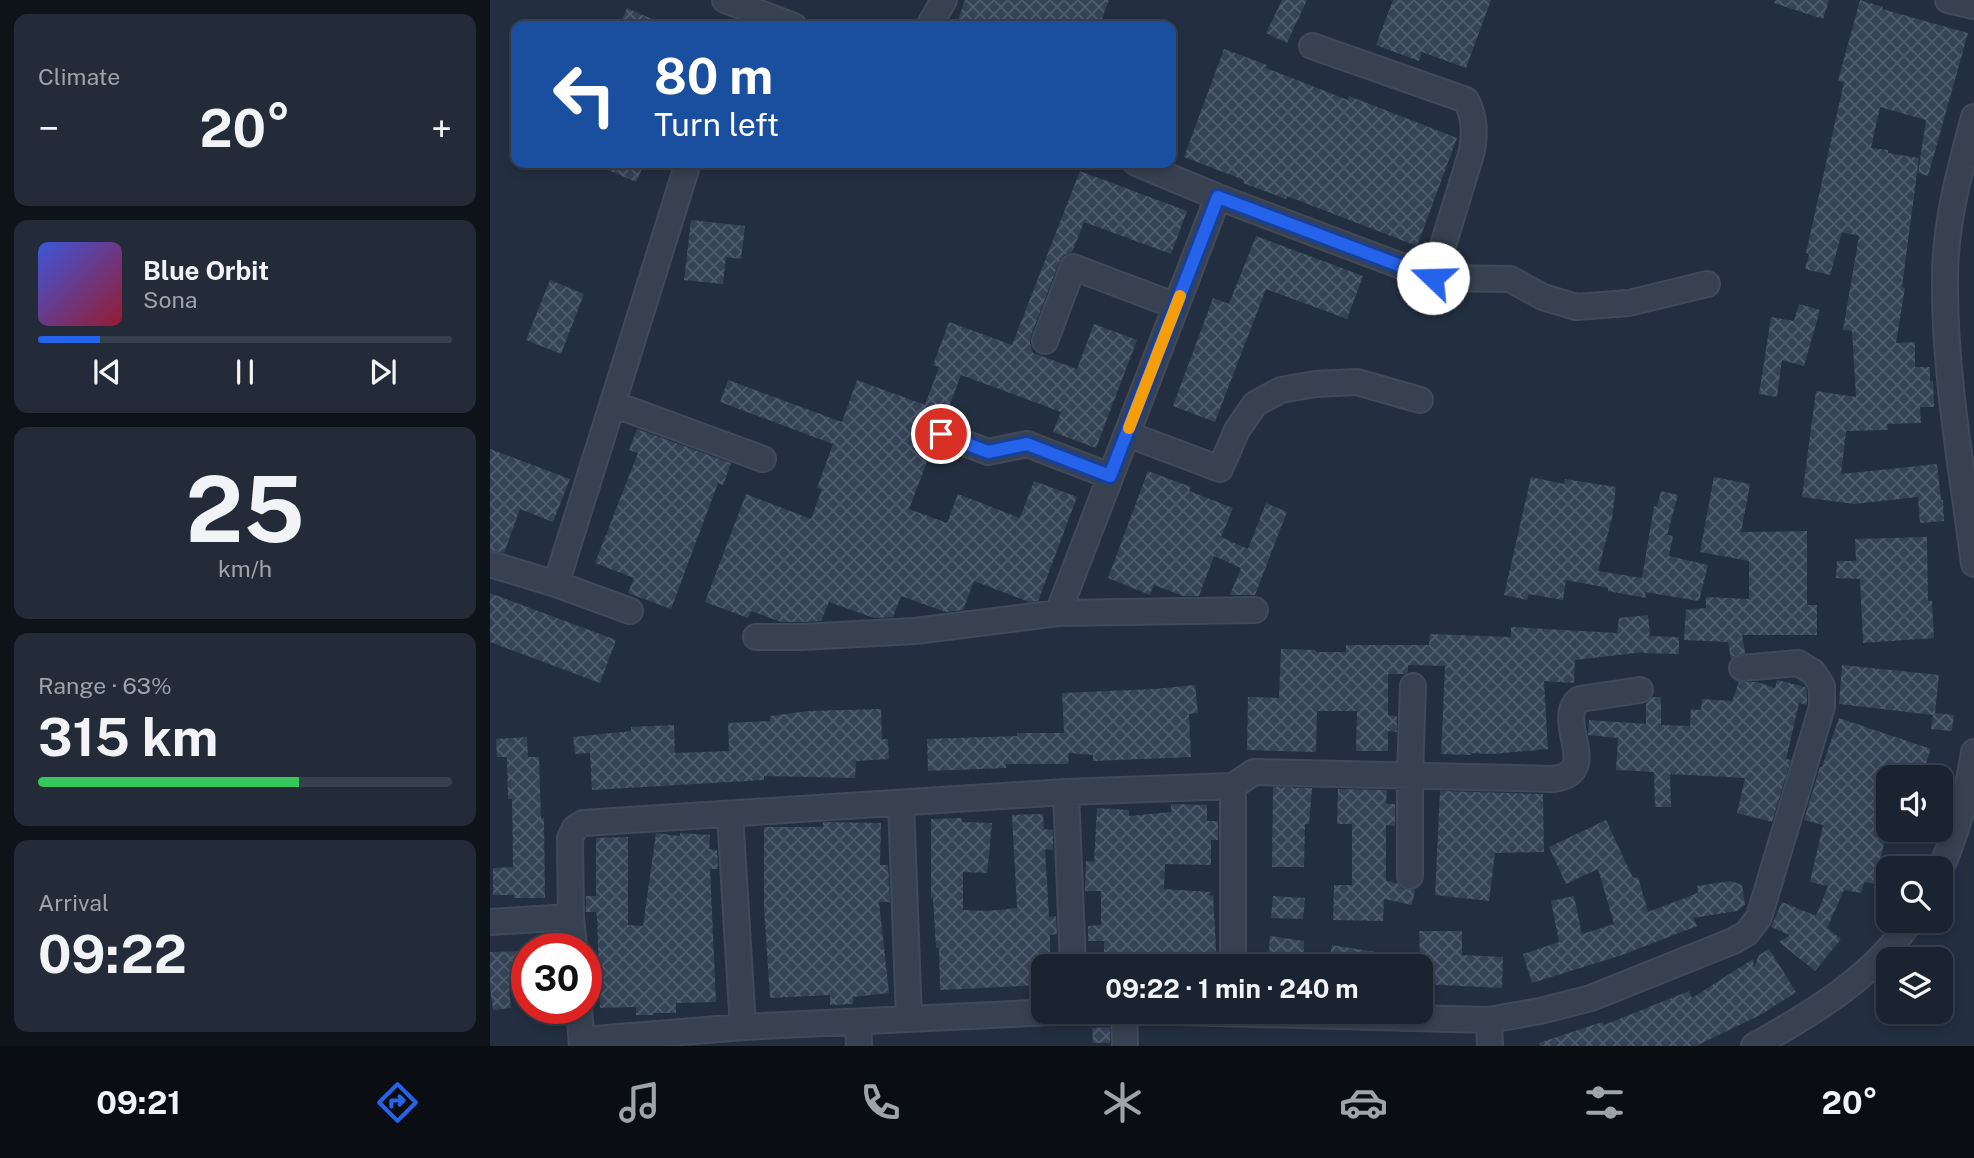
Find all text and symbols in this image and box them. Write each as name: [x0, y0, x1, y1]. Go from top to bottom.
text: 80 m: [654, 47, 773, 105]
icon: left: [539, 49, 630, 140]
text: Climate: [38, 63, 120, 90]
text: 20°: [199, 98, 291, 159]
text: −: [38, 106, 59, 151]
text: +: [431, 106, 452, 151]
text: Turn left: [654, 106, 779, 143]
position arrow: [1396, 241, 1470, 315]
text: Blue Orbit: [143, 255, 269, 286]
text: Sona: [143, 286, 197, 313]
icon: previous: [88, 353, 126, 391]
icon: pause: [226, 353, 264, 391]
icon: next: [364, 353, 402, 391]
pin: [911, 404, 971, 464]
icon: arrive: [922, 415, 960, 453]
text: 25: [185, 456, 305, 562]
text: km/h: [218, 555, 272, 582]
text: Range · 63%: [38, 672, 172, 699]
text: 315 km: [38, 707, 218, 768]
map controls: [1876, 765, 1953, 1024]
button: sound: [1876, 765, 1953, 842]
button: search: [1876, 856, 1953, 933]
text: Arrival: [38, 889, 109, 916]
text: 09:22: [38, 924, 187, 985]
speed limit sign: 30: [511, 933, 602, 1024]
button: layers: [1876, 947, 1953, 1024]
text: 09:22 · 1 min · 240 m: [1105, 973, 1359, 1004]
icon: directions: [373, 1078, 422, 1127]
icon: music: [615, 1078, 664, 1127]
icon: phone: [856, 1078, 905, 1127]
icon: climate: [1098, 1078, 1147, 1127]
icon: car: [1339, 1078, 1388, 1127]
icon: filters: [1580, 1078, 1629, 1127]
text: 09:21: [96, 1084, 181, 1121]
text: 20°: [1822, 1084, 1878, 1121]

